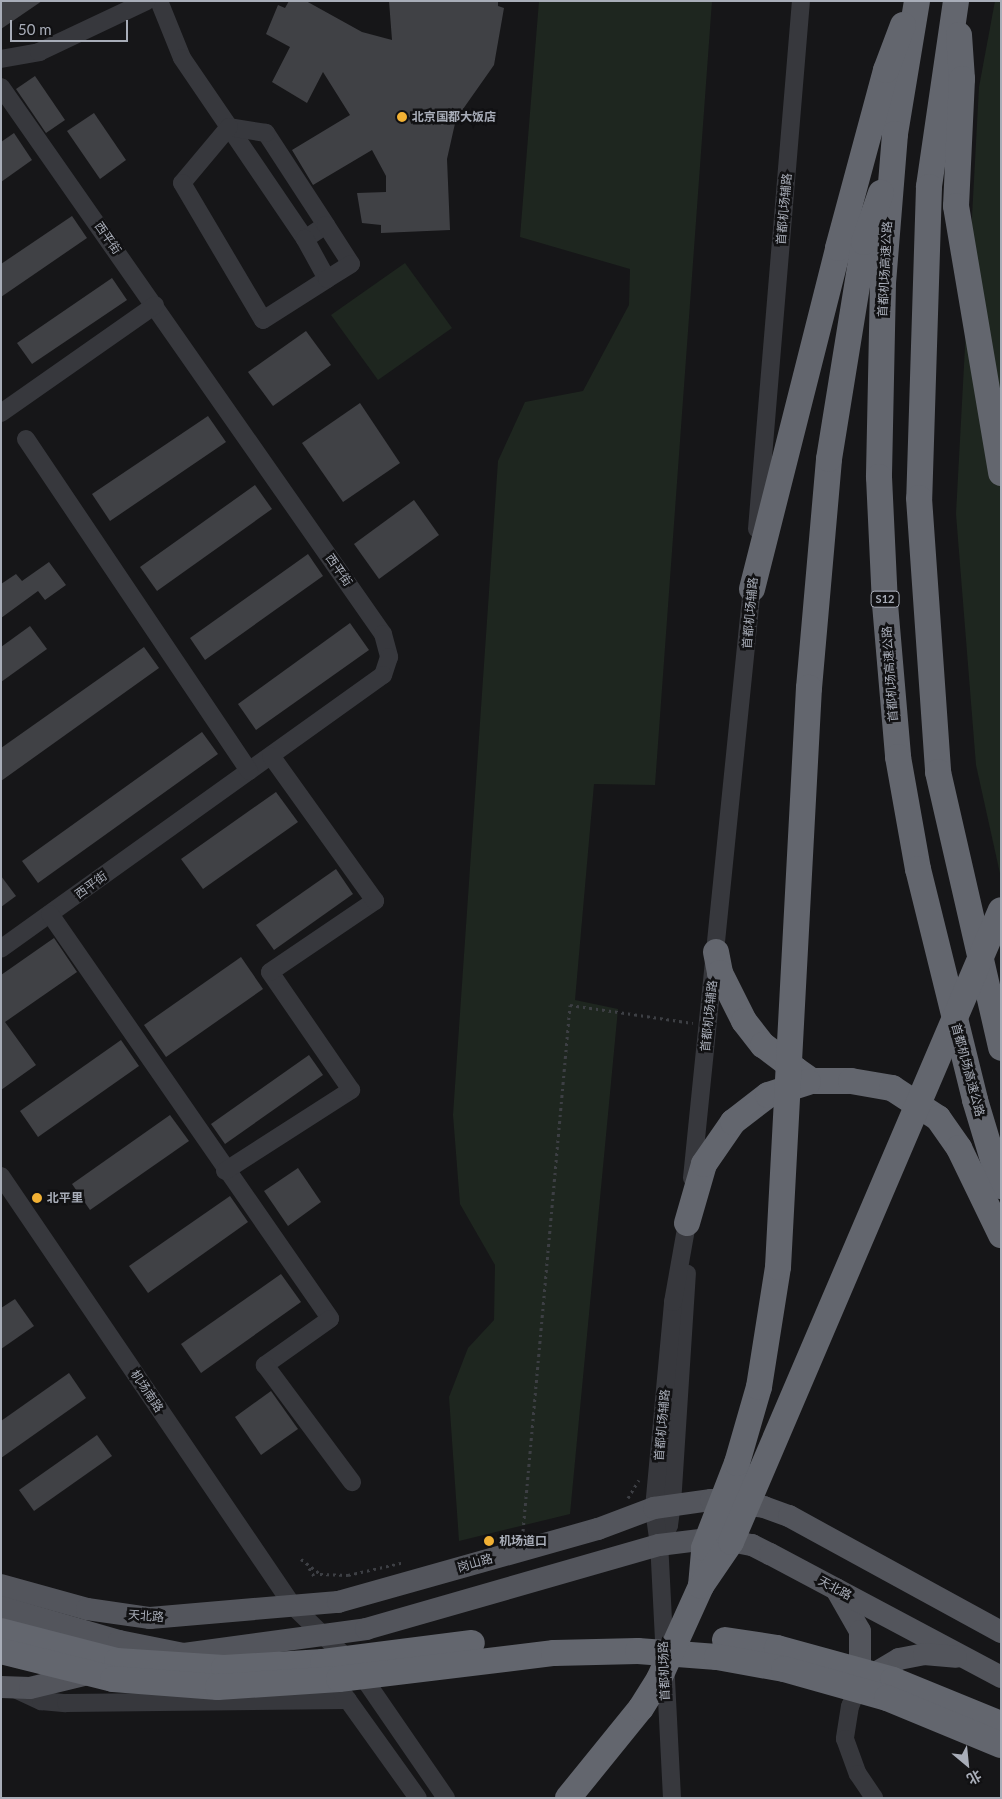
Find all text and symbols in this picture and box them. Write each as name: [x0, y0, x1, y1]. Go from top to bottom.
scale bar: [12, 10, 130, 42]
text: 50 m: [18, 20, 52, 38]
place label: 北京国都大饭店: [412, 110, 496, 124]
marker: 北京国都大饭店: [396, 111, 408, 123]
street label: 首都机场辅路: [774, 173, 794, 245]
street label: 西平街: [92, 219, 124, 257]
street label: 首都机场高速公路: [875, 221, 895, 317]
street label: 西平街: [323, 551, 355, 589]
street label: 首都机场辅路: [740, 577, 760, 649]
road number: S12: [870, 590, 900, 608]
street label: 首都机场高速公路: [879, 626, 901, 722]
street label: 西平街: [72, 869, 110, 901]
street label: 首都机场辅路: [698, 979, 720, 1053]
street label: 首都机场高速公路: [949, 1022, 987, 1118]
place label: 北平里: [47, 1191, 83, 1205]
marker: 北平里: [31, 1192, 43, 1204]
street label: 机场南路: [128, 1367, 166, 1415]
street label: 首都机场辅路: [652, 1389, 672, 1461]
place label: 机场道口: [499, 1534, 547, 1548]
marker: 机场道口: [483, 1535, 495, 1547]
street label: 岗山路: [456, 1551, 494, 1575]
street label: 天北路: [816, 1573, 854, 1603]
street label: 天北路: [128, 1608, 164, 1624]
street label: 首都机场路: [656, 1641, 672, 1701]
north arrow: [942, 1739, 992, 1789]
text: 北: [964, 1767, 984, 1788]

